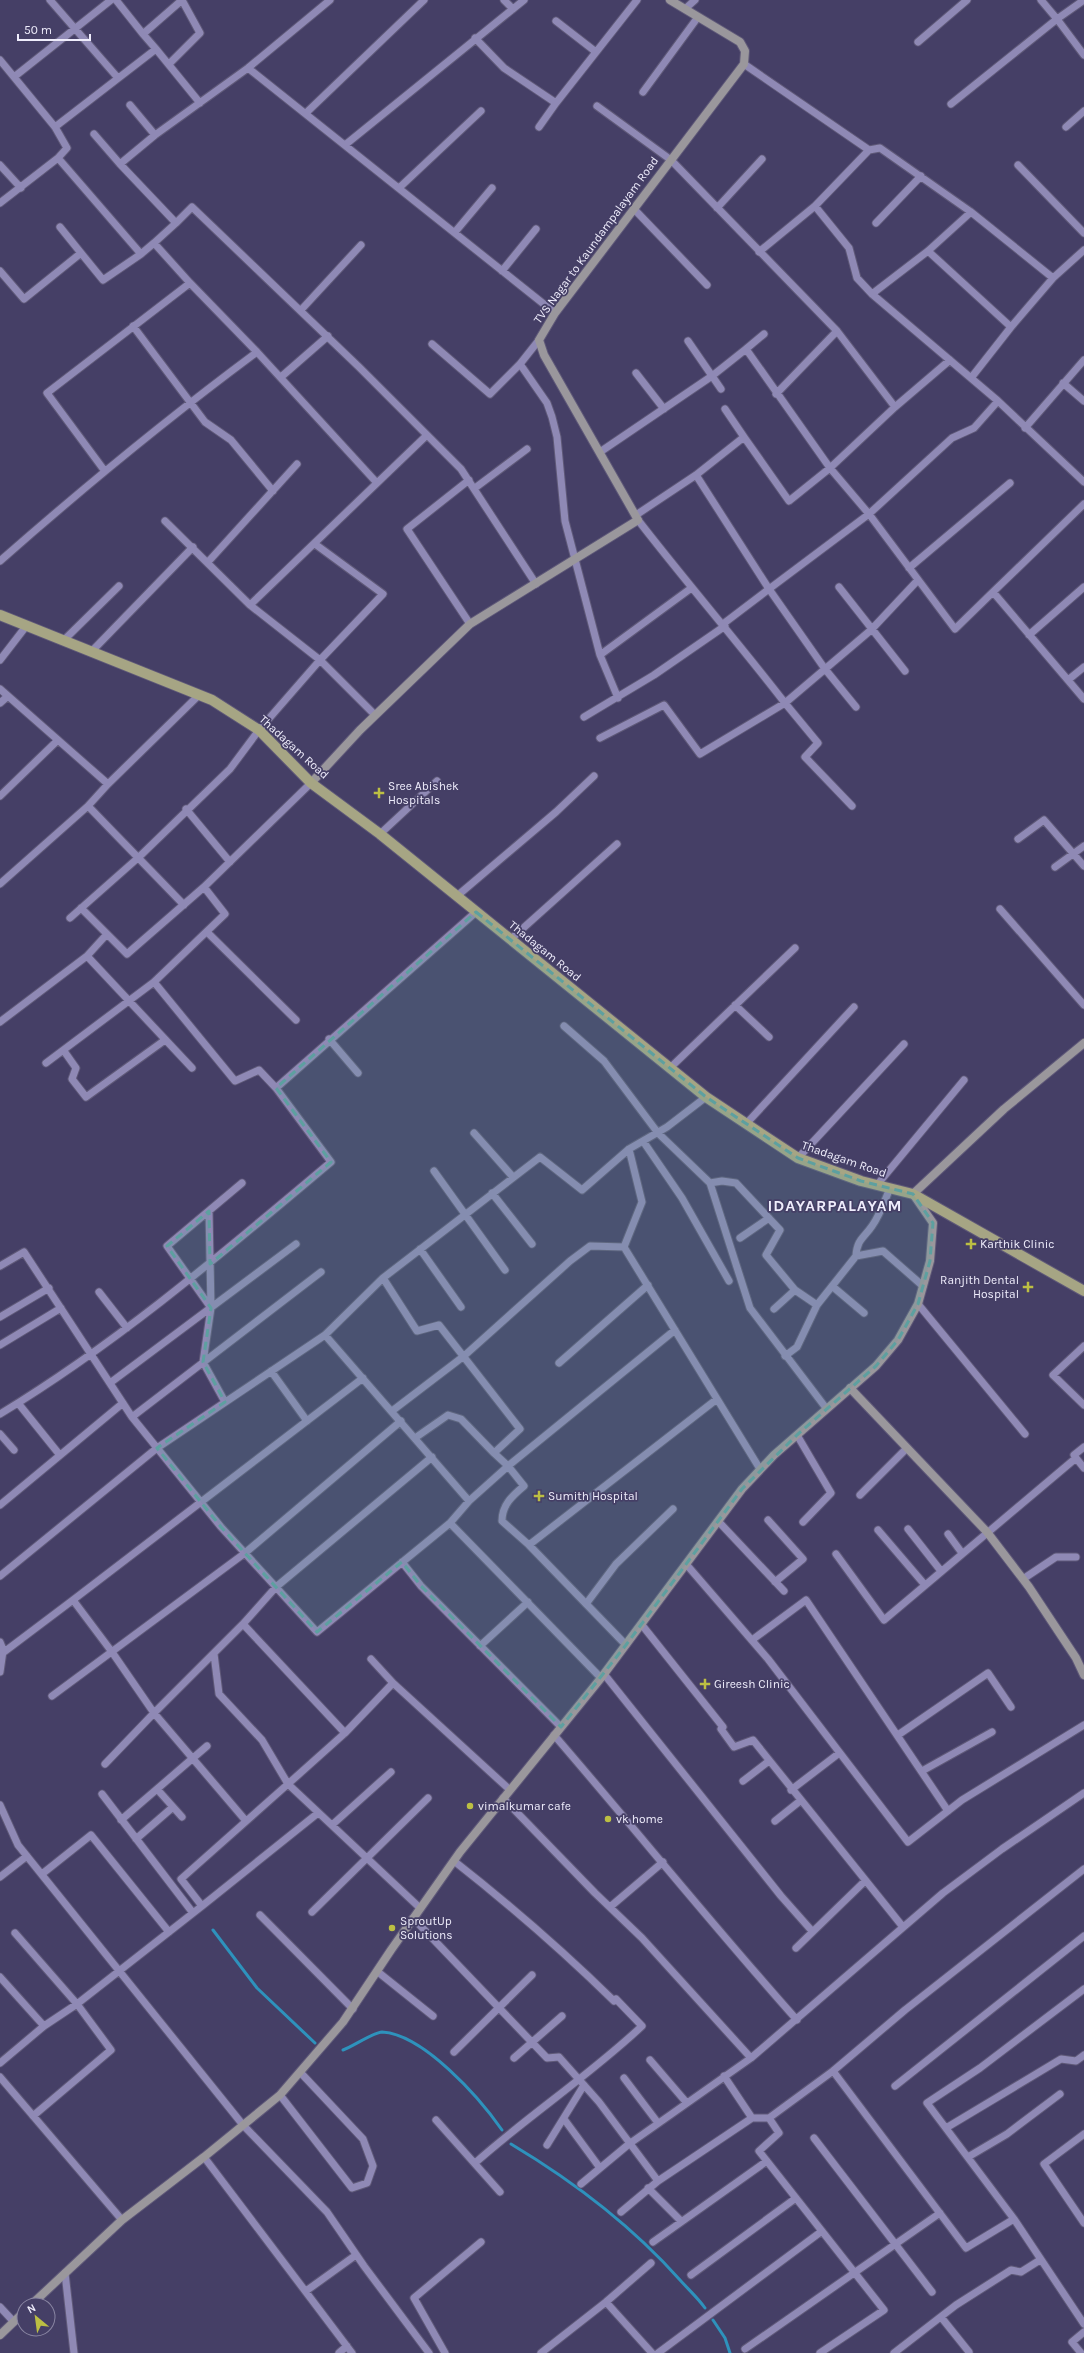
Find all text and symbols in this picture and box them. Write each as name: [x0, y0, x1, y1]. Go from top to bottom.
scale bar: [18, 16, 90, 42]
text: 50 m: [24, 23, 52, 37]
street label: TVS Nagar to Kaundampalayam Road: [531, 154, 661, 326]
street label: Thadagam Road: [256, 712, 332, 782]
place label: Sree Abishek Hospitals: [388, 779, 459, 807]
marker: Sree Abishek Hospitals: [373, 787, 385, 799]
street label: Thadagam Road: [506, 918, 584, 984]
street label: Thadagam Road: [800, 1138, 888, 1180]
district label: IDAYARPALAYAM: [767, 1196, 903, 1215]
place label: Karthik Clinic: [980, 1237, 1054, 1251]
marker: Karthik Clinic: [965, 1238, 977, 1250]
place label: Ranjith Dental Hospital: [940, 1273, 1019, 1301]
marker: Ranjith Dental Hospital: [1022, 1281, 1034, 1293]
place label: Sumith Hospital: [548, 1489, 638, 1503]
marker: Sumith Hospital: [533, 1490, 545, 1502]
place label: Gireesh Clinic: [714, 1677, 790, 1691]
marker: Gireesh Clinic: [699, 1678, 711, 1690]
place label: vimalkumar cafe: [478, 1799, 571, 1813]
marker: vimalkumar cafe: [465, 1801, 475, 1811]
place label: vk home: [616, 1812, 663, 1826]
marker: vk home: [603, 1814, 613, 1824]
place label: SproutUp Solutions: [400, 1914, 453, 1942]
marker: SproutUp Solutions: [387, 1923, 397, 1933]
north arrow: [16, 2297, 56, 2337]
text: N: [25, 2301, 38, 2316]

